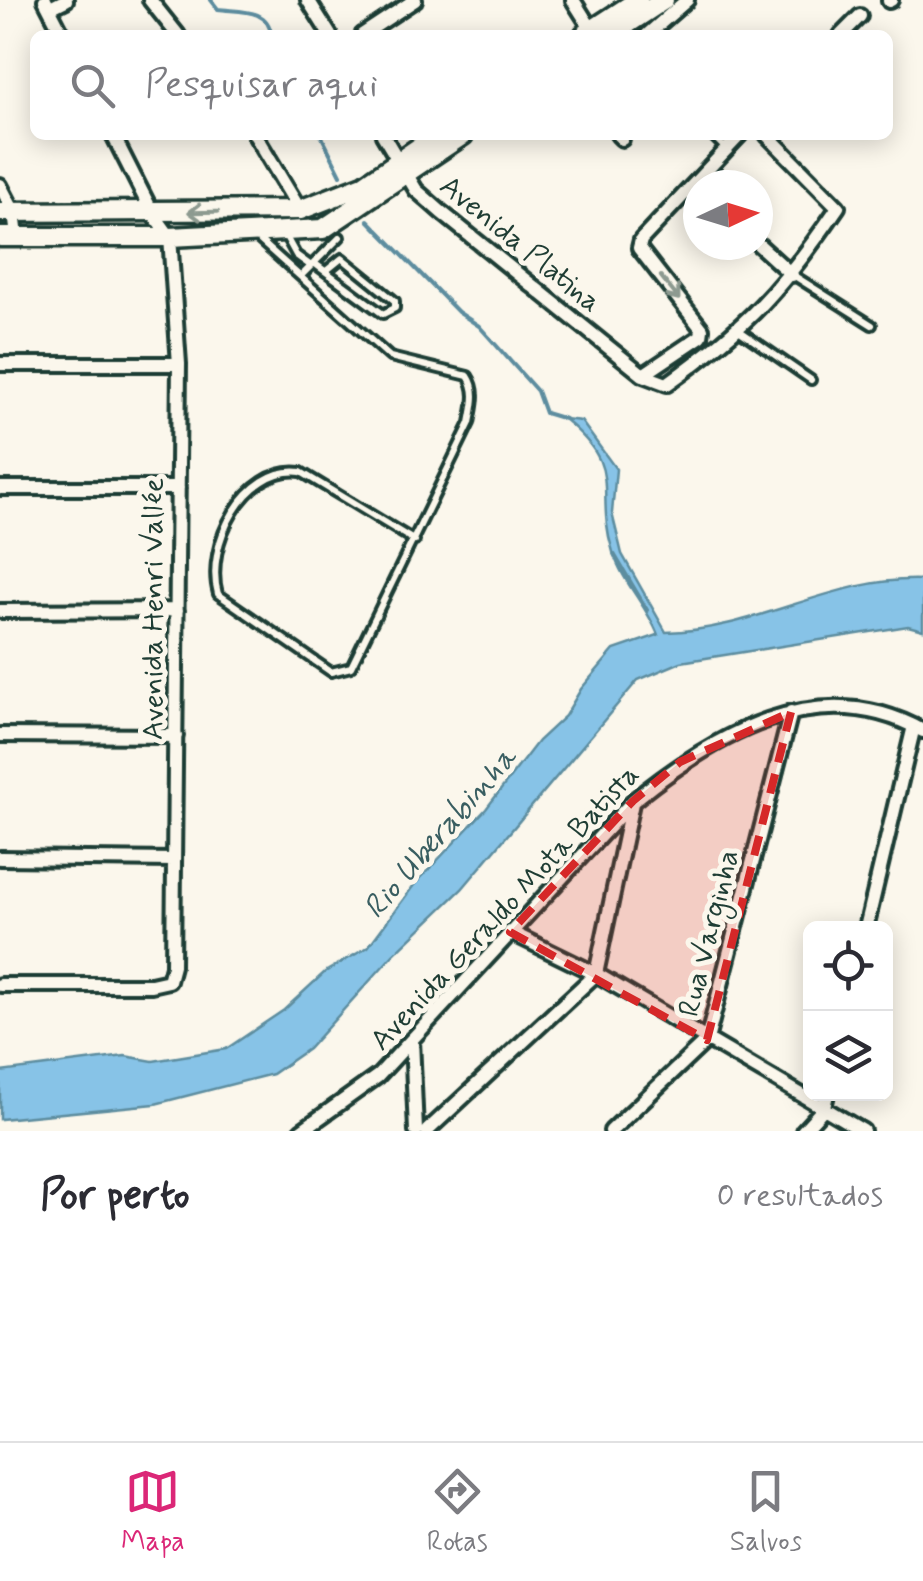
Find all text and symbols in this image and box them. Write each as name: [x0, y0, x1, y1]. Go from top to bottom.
search box: [30, 30, 893, 140]
icon: search: [65, 58, 120, 113]
text: Pesquisar aqui: [145, 61, 378, 110]
street label: Avenida Platina: [431, 167, 609, 321]
north arrow: [683, 170, 773, 260]
one-way arrow: [187, 202, 219, 221]
one-way arrow: [660, 274, 681, 301]
street label: Avenida Henri Vallée: [134, 478, 173, 740]
water label: Rio Uberabinha: [354, 737, 528, 928]
street label: Avenida Geraldo Mota Batista: [362, 756, 648, 1060]
street label: Rua Varginha: [670, 846, 751, 1021]
map controls: [803, 921, 893, 1101]
button: locate: [803, 921, 893, 1011]
button: layers: [803, 1011, 893, 1101]
text: Por perto: [40, 1169, 190, 1224]
text: 0 resultados: [717, 1175, 883, 1217]
tab: Mapa: [121, 1464, 185, 1561]
tab: Rotas: [427, 1464, 488, 1561]
tab: Salvos: [730, 1464, 802, 1561]

